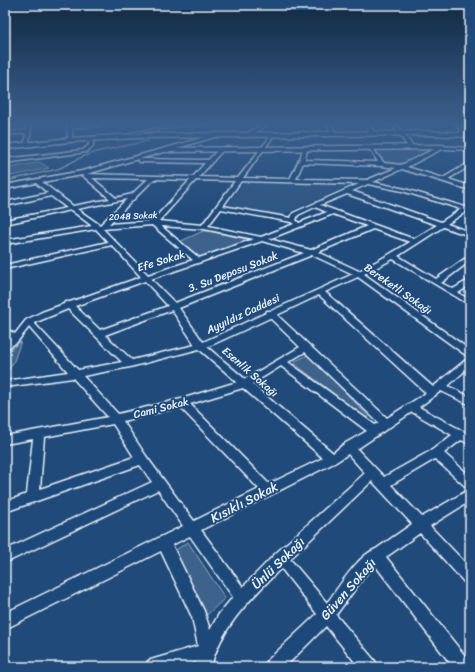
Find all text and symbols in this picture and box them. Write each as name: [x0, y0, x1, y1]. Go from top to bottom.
street label: 2048 Sokak: [108, 207, 158, 225]
street label: Efe Sokak: [135, 245, 187, 277]
street label: 3. Su Deposu Sokak: [185, 246, 281, 298]
street label: Bereketli Sokağı: [360, 258, 436, 320]
street label: Ayyıldız Caddesi: [202, 288, 284, 340]
street label: Esenlik Sokağı: [217, 342, 283, 402]
street label: Cami Sokak: [131, 392, 191, 424]
street label: Kısıklı Sokak: [206, 475, 282, 529]
street label: Ünlü Sokağı: [246, 531, 311, 595]
street label: Güven Sokağı: [314, 552, 382, 625]

